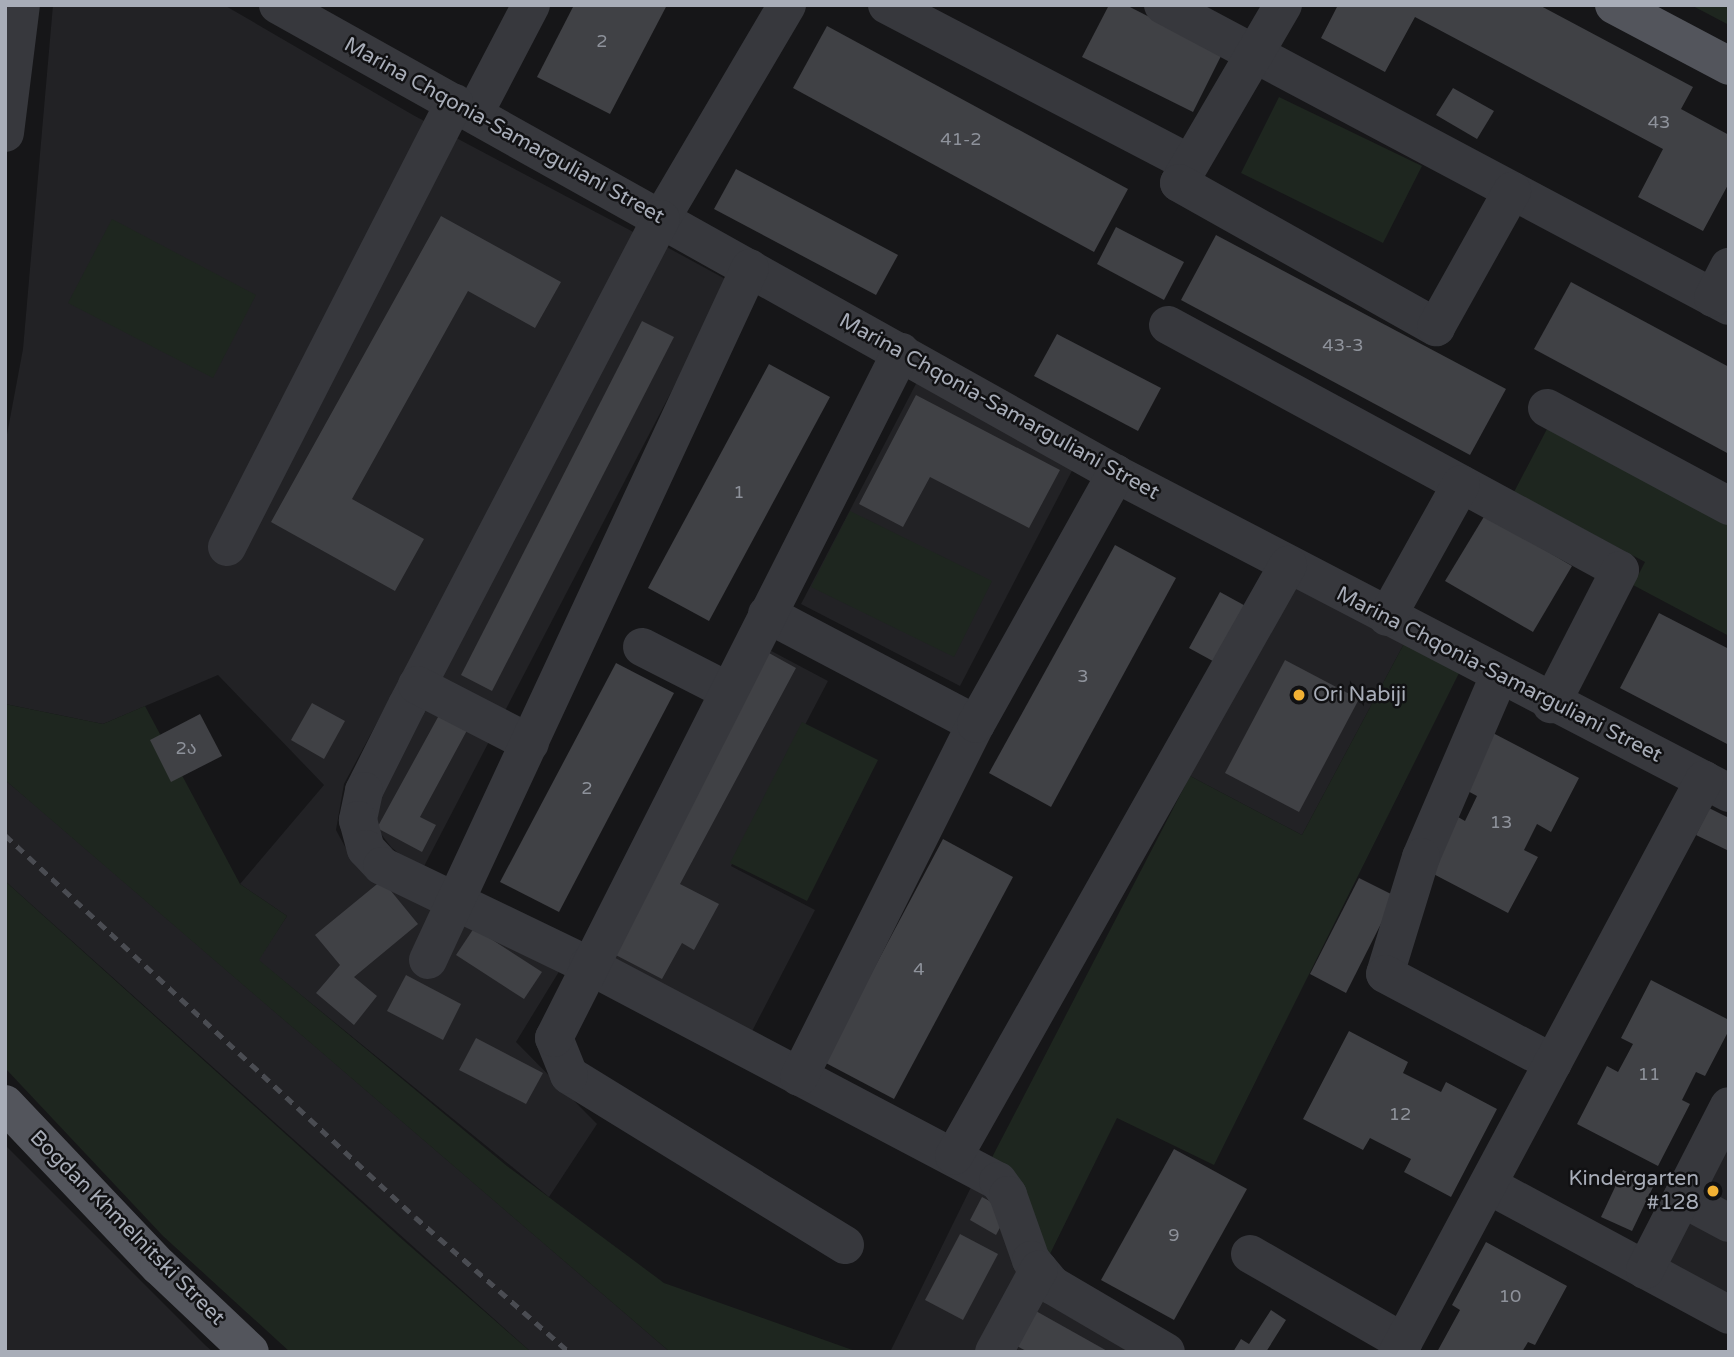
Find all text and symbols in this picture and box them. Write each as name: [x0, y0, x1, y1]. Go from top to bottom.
house number: 2: [596, 30, 608, 52]
street label: Marina Chqonia-Samarguliani Street: [340, 32, 668, 230]
house number: 43: [1648, 111, 1670, 133]
house number: 41-2: [940, 128, 982, 150]
street label: Marina Chqonia-Samarguliani Street: [835, 308, 1163, 506]
house number: 43-3: [1322, 334, 1364, 356]
house number: 1: [733, 481, 745, 503]
street label: Marina Chqonia-Samarguliani Street: [1332, 582, 1666, 768]
house number: 3: [1077, 665, 1089, 687]
place label: Ori Nabiji: [1313, 682, 1406, 708]
marker: Ori Nabiji: [1291, 687, 1307, 703]
house number: 2ა: [175, 737, 197, 759]
house number: 2: [581, 777, 593, 799]
house number: 13: [1490, 811, 1512, 833]
house number: 4: [913, 958, 925, 980]
house number: 11: [1638, 1063, 1660, 1085]
house number: 12: [1389, 1103, 1411, 1125]
street label: Bogdan Khmelnitski Street: [24, 1125, 230, 1331]
place label: Kindergarten #128: [1568, 1166, 1699, 1216]
marker: Kindergarten #128: [1705, 1183, 1721, 1199]
house number: 9: [1168, 1224, 1180, 1246]
house number: 10: [1499, 1285, 1521, 1307]

